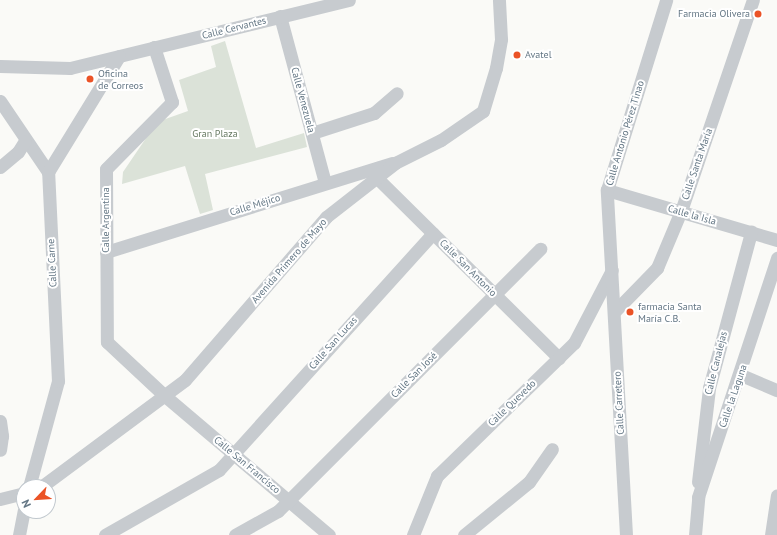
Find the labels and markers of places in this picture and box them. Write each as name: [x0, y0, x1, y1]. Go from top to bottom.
place label: Farmacia Olivera: [678, 8, 750, 20]
marker: Farmacia Olivera: [753, 9, 763, 19]
place label: Avatel: [525, 49, 552, 61]
marker: Avatel: [512, 50, 522, 60]
place label: Oficina de Correos: [98, 67, 143, 90]
marker: Oficina de Correos: [85, 74, 95, 84]
place label: farmacia Santa María C.B.: [638, 300, 702, 324]
marker: farmacia Santa María C.B.: [625, 307, 635, 317]

